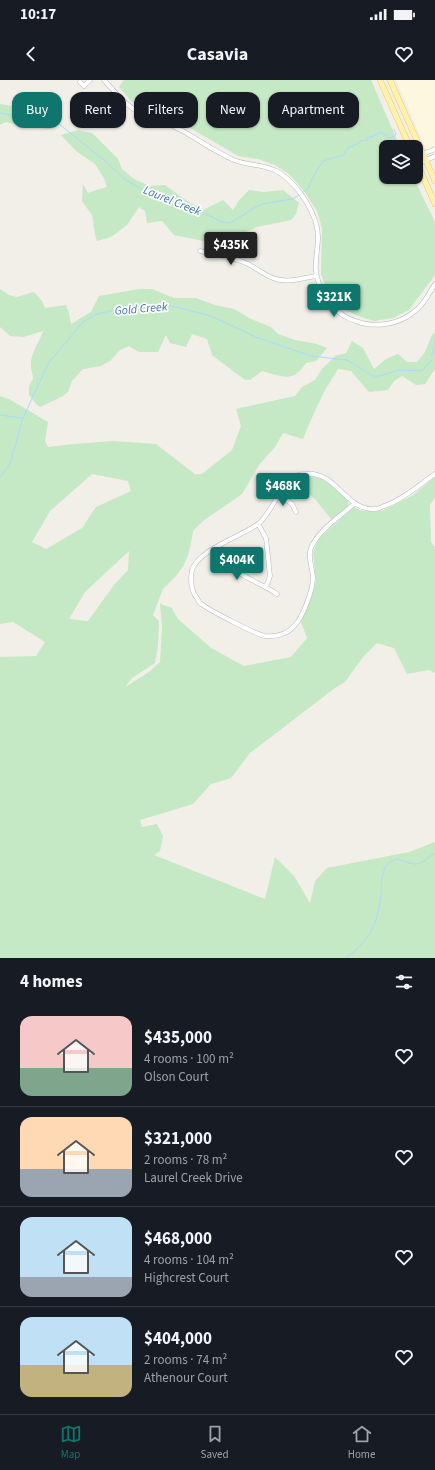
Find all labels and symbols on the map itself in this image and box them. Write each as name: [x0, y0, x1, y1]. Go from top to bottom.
water label: Laurel Creek: [141, 182, 204, 220]
pin: $435K: [203, 232, 259, 266]
pin: $321K: [306, 284, 362, 318]
water label: Gold Creek: [114, 298, 168, 320]
pin: $468K: [255, 473, 311, 507]
pin: $404K: [209, 547, 265, 581]

